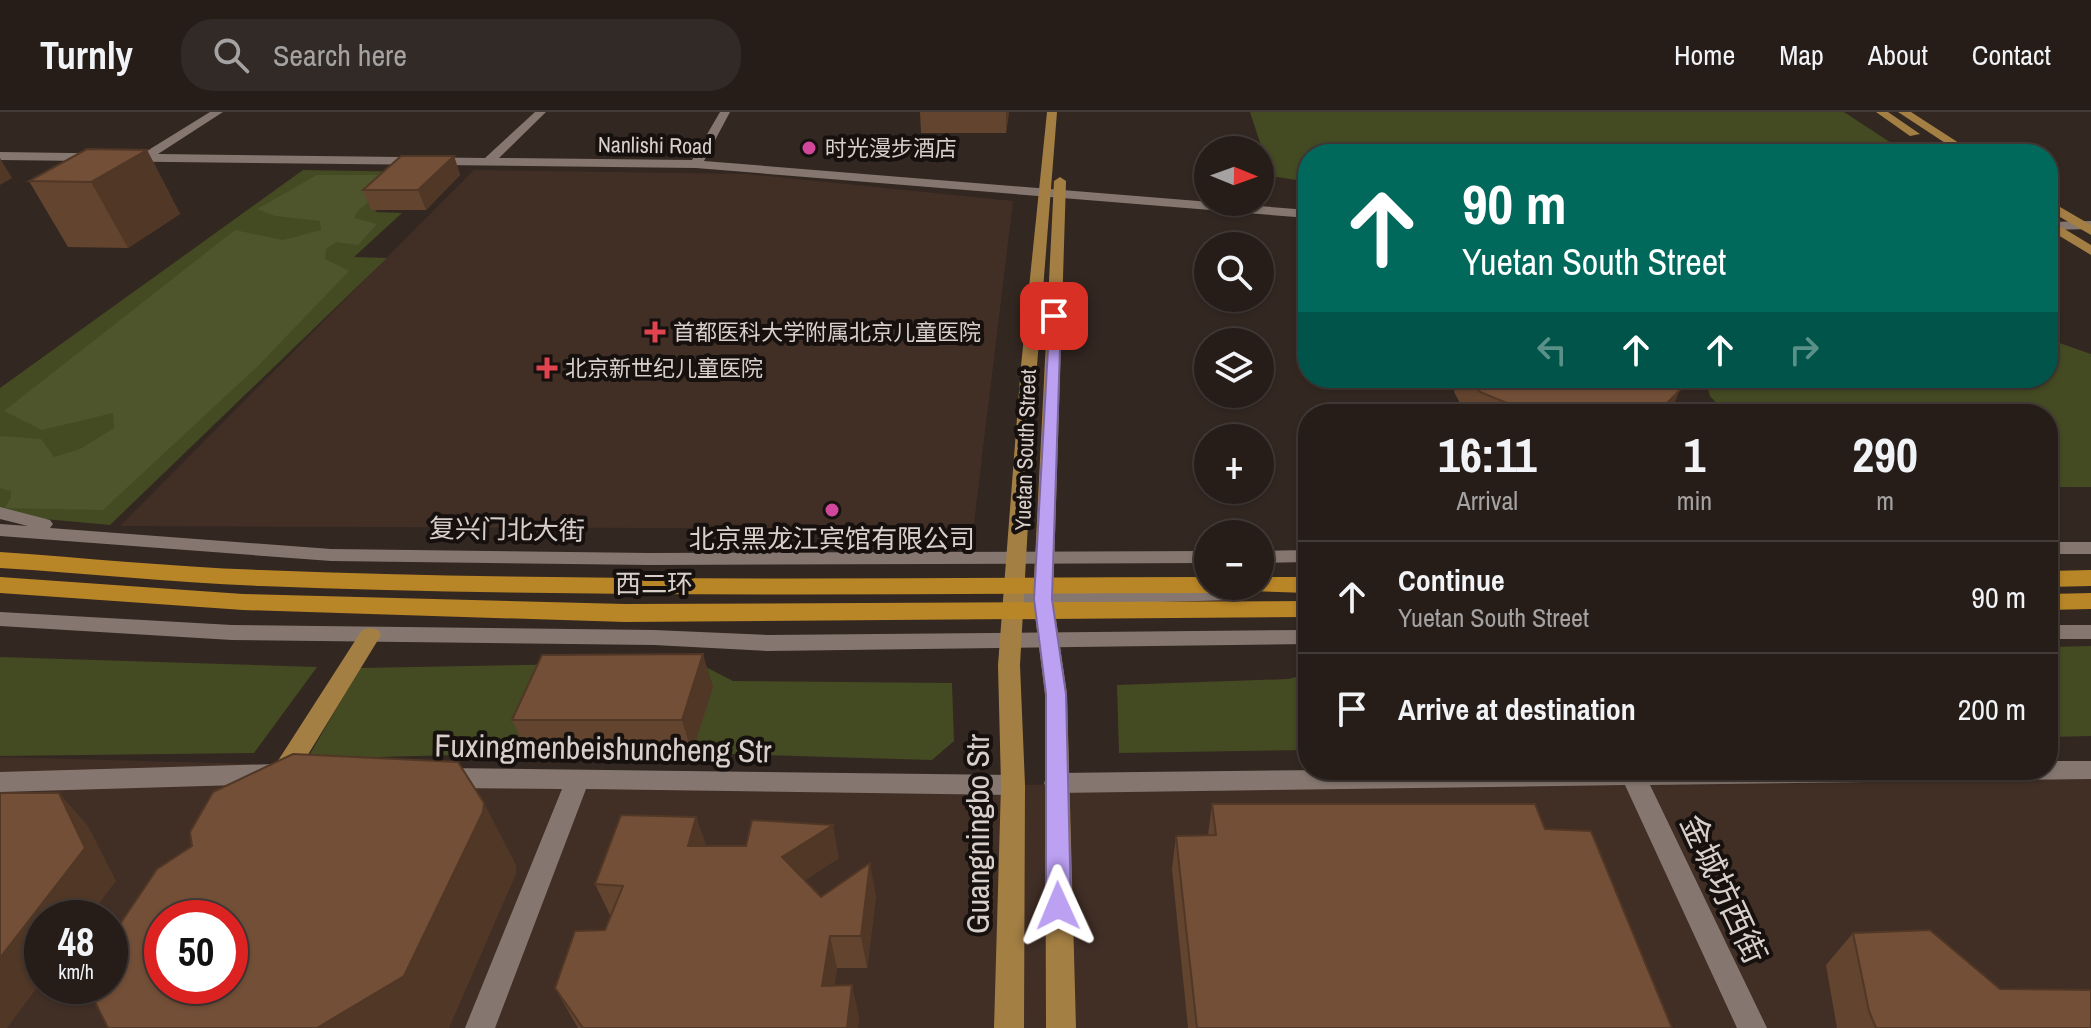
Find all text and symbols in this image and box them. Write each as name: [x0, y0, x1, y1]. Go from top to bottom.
search box: [181, 19, 741, 91]
text: Turnly: [40, 30, 133, 81]
icon: search: [209, 33, 253, 77]
text: Search here: [273, 35, 407, 75]
text: Home: [1674, 36, 1735, 74]
text: Map: [1779, 36, 1824, 74]
text: About: [1868, 36, 1928, 74]
text: Contact: [1972, 36, 2051, 74]
street label: Nanlishi Road: [598, 129, 712, 161]
place label: 时光漫步酒店: [825, 133, 957, 163]
north arrow: [1194, 136, 1274, 216]
map controls: [1194, 136, 1274, 600]
marker: 时光漫步酒店: [800, 139, 818, 157]
text: 90 m: [1462, 166, 1567, 241]
icon: ahead: [1330, 176, 1434, 280]
button: search: [1194, 232, 1274, 312]
text: Yuetan South Street: [1462, 238, 1726, 286]
pin: [1020, 282, 1088, 350]
icon: arrive: [1032, 294, 1076, 338]
place label: 首都医科大学附属北京儿童医院: [673, 317, 981, 347]
marker: 首都医科大学附属北京儿童医院: [644, 321, 666, 343]
button: layers: [1194, 328, 1274, 408]
icon: left: [1530, 328, 1574, 372]
icon: ahead: [1614, 328, 1658, 372]
icon: ahead: [1698, 328, 1742, 372]
icon: right: [1782, 328, 1826, 372]
place label: 北京新世纪儿童医院: [565, 353, 763, 383]
marker: 北京新世纪儿童医院: [536, 357, 558, 379]
street label: Yuetan South Street: [1007, 369, 1043, 531]
text: 16:11: [1438, 422, 1537, 487]
text: 1: [1683, 422, 1705, 487]
text: 290: [1852, 422, 1918, 487]
button: +: [1194, 424, 1274, 504]
text: Arrival: [1457, 483, 1518, 518]
text: min: [1677, 483, 1712, 518]
text: m: [1876, 483, 1894, 518]
marker: 北京黑龙江宾馆有限公司: [823, 501, 841, 519]
street label: 复兴门北大街: [429, 510, 585, 548]
button: −: [1194, 520, 1274, 600]
place label: 北京黑龙江宾馆有限公司: [689, 521, 975, 556]
text: Continue: [1398, 560, 1505, 600]
street label: 西二环: [615, 566, 693, 601]
icon: ahead: [1330, 575, 1374, 619]
text: 90 m: [1971, 577, 2026, 617]
text: Yuetan South Street: [1398, 600, 1589, 635]
icon: arrive: [1330, 687, 1374, 731]
text: Arrive at destination: [1398, 689, 1636, 729]
text: 200 m: [1958, 689, 2026, 729]
street label: Fuxingmenbeishuncheng Str: [434, 724, 772, 772]
street label: Guangningbo Str: [956, 734, 999, 934]
street label: 金城坊西街: [1671, 807, 1777, 971]
position arrow: [1016, 864, 1100, 948]
speed limit sign: 50: [144, 900, 248, 1004]
text: 48: [58, 915, 94, 968]
text: km/h: [58, 958, 94, 985]

